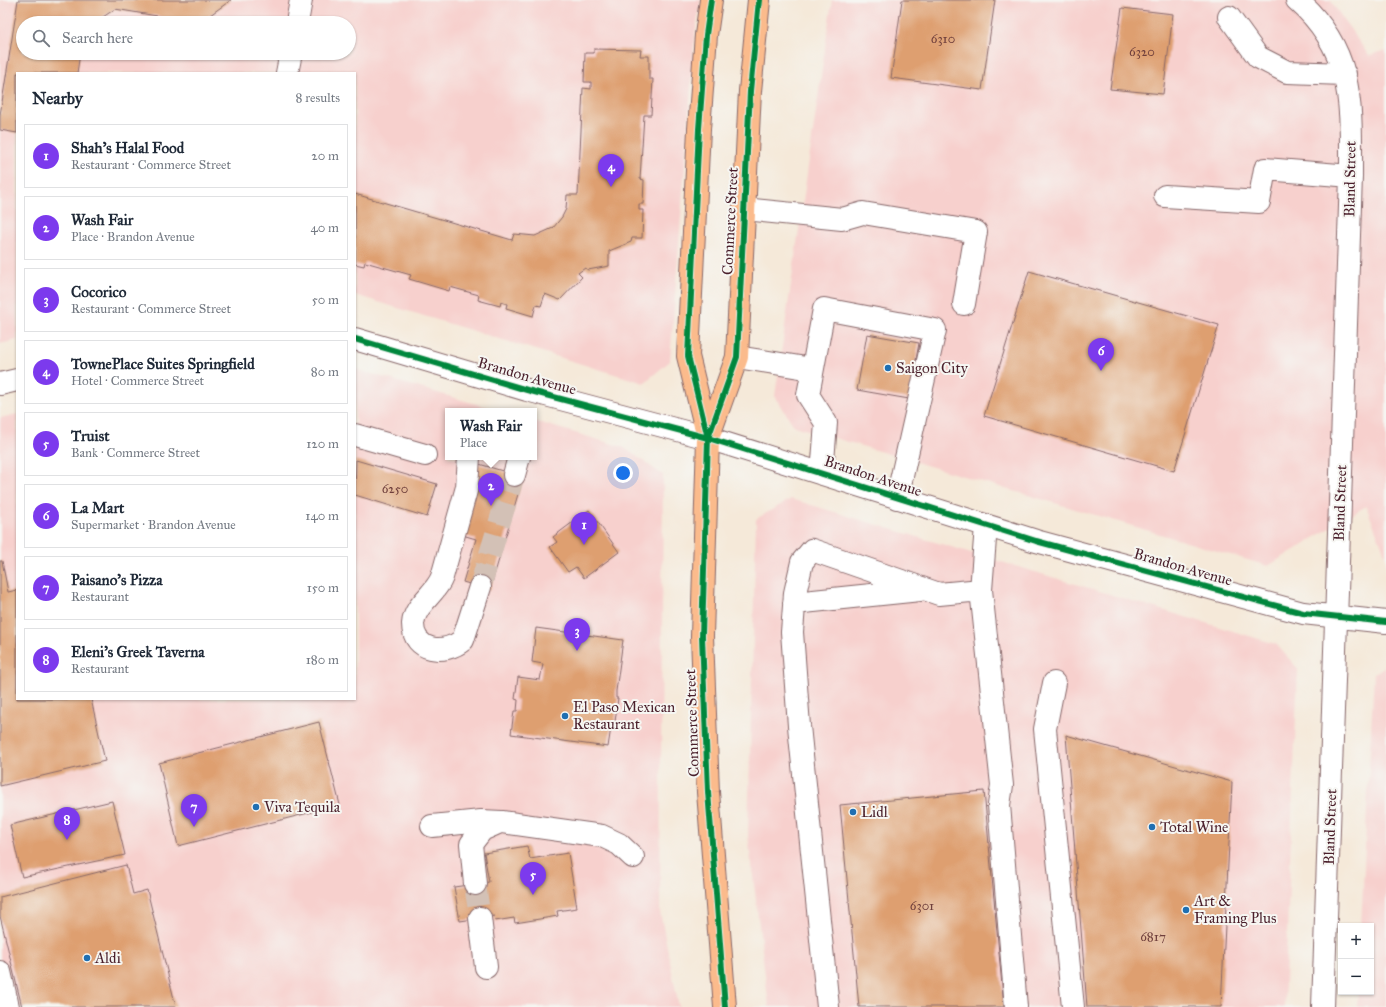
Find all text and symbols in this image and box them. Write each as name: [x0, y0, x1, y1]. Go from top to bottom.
search box: [16, 16, 356, 60]
icon: search: [30, 27, 52, 49]
text: Search here: [62, 29, 133, 47]
house number: 6310: [931, 31, 955, 47]
house number: 6320: [1129, 44, 1155, 60]
text: Nearby: [32, 88, 83, 109]
text: 8 results: [296, 90, 340, 106]
text: Shah's Halal Food: [71, 139, 184, 157]
street label: Bland Street: [1340, 140, 1360, 217]
text: 1: [43, 148, 49, 164]
text: 20 m: [311, 148, 339, 164]
pin: 4: [598, 154, 624, 187]
text: Restaurant · Commerce Street: [71, 157, 231, 173]
street label: Commerce Street: [718, 166, 742, 275]
text: Wash Fair: [71, 211, 133, 229]
text: 2: [43, 220, 49, 236]
text: 40 m: [310, 220, 339, 236]
text: Place · Brandon Avenue: [71, 229, 195, 245]
text: Cocorico: [71, 283, 127, 301]
text: 3: [43, 292, 49, 308]
text: 50 m: [312, 292, 339, 308]
text: Restaurant · Commerce Street: [71, 301, 231, 317]
pin: 6: [1088, 338, 1114, 371]
street label: Brandon Avenue: [476, 353, 578, 399]
text: TownePlace Suites Springfield: [71, 355, 255, 373]
place label: Saigon City: [896, 359, 969, 377]
marker: Saigon City: [883, 363, 893, 373]
text: 4: [42, 364, 50, 380]
text: 80 m: [311, 364, 339, 380]
text: Hotel · Commerce Street: [71, 373, 204, 389]
popup: [445, 408, 537, 460]
text: Wash Fair: [460, 417, 522, 435]
text: Truist: [71, 427, 110, 445]
text: Place: [460, 435, 487, 451]
text: 5: [43, 436, 49, 452]
text: 120 m: [306, 436, 339, 452]
text: Bank · Commerce Street: [71, 445, 200, 461]
street label: Brandon Avenue: [822, 452, 924, 500]
your location: [613, 463, 633, 483]
street label: Bland Street: [1330, 464, 1350, 542]
pin: 2: [478, 473, 504, 506]
house number: 6250: [382, 481, 408, 497]
text: La Mart: [71, 499, 124, 517]
text: 6: [43, 508, 49, 524]
text: 140 m: [305, 508, 339, 524]
pin: 1: [571, 512, 597, 545]
text: Supermarket · Brandon Avenue: [71, 517, 236, 533]
street label: Brandon Avenue: [1132, 544, 1234, 590]
text: Paisano's Pizza: [71, 571, 163, 589]
text: 7: [43, 580, 49, 596]
text: 150 m: [307, 580, 339, 596]
text: Restaurant: [71, 589, 129, 605]
pin: 3: [564, 618, 590, 651]
text: Eleni's Greek Taverna: [71, 643, 205, 661]
text: 8: [43, 652, 49, 668]
text: 180 m: [306, 652, 339, 668]
text: Restaurant: [71, 661, 129, 677]
street label: Commerce Street: [681, 668, 703, 777]
place label: El Paso Mexican Restaurant: [573, 698, 675, 733]
marker: El Paso Mexican Restaurant: [560, 711, 570, 721]
street label: Bland Street: [1320, 788, 1340, 866]
pin: 7: [181, 794, 207, 827]
place label: Viva Tequila: [263, 798, 341, 817]
marker: Viva Tequila: [251, 802, 261, 812]
place label: Lidl: [861, 803, 889, 821]
pin: 8: [54, 807, 80, 840]
marker: Lidl: [848, 807, 858, 817]
place label: Total Wine: [1160, 818, 1228, 836]
marker: Total Wine: [1147, 822, 1157, 832]
pin: 5: [520, 862, 546, 895]
place label: Art & Framing Plus: [1193, 892, 1277, 927]
house number: 6301: [910, 898, 934, 914]
marker: Art & Framing Plus: [1181, 905, 1191, 915]
map controls: [1338, 923, 1374, 995]
button: +: [1338, 923, 1374, 959]
house number: 6817: [1140, 929, 1166, 945]
place label: Aldi: [94, 949, 121, 967]
marker: Aldi: [82, 953, 92, 963]
button: −: [1338, 959, 1374, 995]

